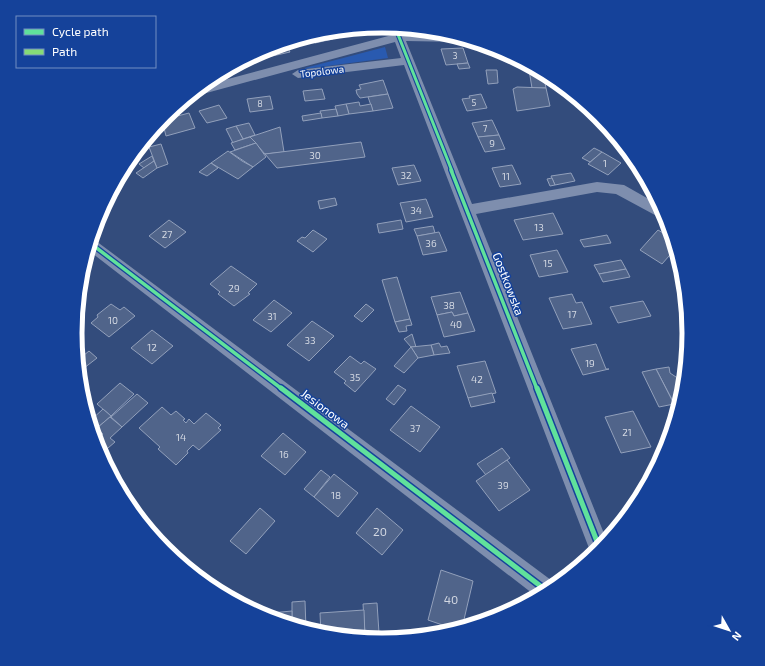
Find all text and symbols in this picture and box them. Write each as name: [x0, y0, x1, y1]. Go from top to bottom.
legend: [16, 16, 156, 68]
text: Cycle path: [52, 24, 109, 38]
text: Path: [52, 44, 77, 58]
house number: 3: [452, 50, 458, 61]
street label: Topolowa: [299, 62, 345, 80]
house number: 5: [472, 97, 477, 108]
house number: 8: [257, 98, 263, 109]
house number: 7: [483, 123, 488, 134]
house number: 9: [489, 137, 495, 149]
house number: 30: [309, 149, 321, 161]
house number: 1: [603, 157, 607, 169]
house number: 32: [400, 169, 412, 181]
house number: 11: [502, 170, 510, 182]
house number: 34: [410, 204, 422, 216]
house number: 13: [534, 221, 544, 233]
house number: 27: [162, 228, 172, 240]
house number: 36: [425, 237, 437, 249]
street label: Gostkowska: [490, 250, 527, 317]
house number: 15: [543, 257, 553, 269]
house number: 29: [228, 282, 240, 294]
house number: 38: [443, 299, 455, 311]
house number: 17: [567, 308, 577, 320]
house number: 31: [267, 310, 277, 322]
house number: 10: [108, 314, 118, 326]
house number: 40: [450, 318, 462, 330]
house number: 33: [304, 334, 316, 346]
house number: 12: [147, 341, 157, 353]
house number: 19: [585, 357, 595, 369]
house number: 35: [350, 371, 360, 383]
house number: 42: [471, 373, 483, 385]
street label: Jesionowa: [299, 386, 352, 431]
house number: 37: [410, 422, 420, 434]
house number: 21: [622, 426, 632, 438]
house number: 14: [176, 431, 186, 443]
house number: 16: [279, 448, 289, 460]
house number: 39: [497, 479, 509, 491]
house number: 18: [331, 489, 341, 501]
house number: 20: [373, 524, 387, 538]
house number: 40: [444, 592, 458, 606]
north arrow: [709, 610, 749, 650]
text: N: [730, 629, 745, 644]

